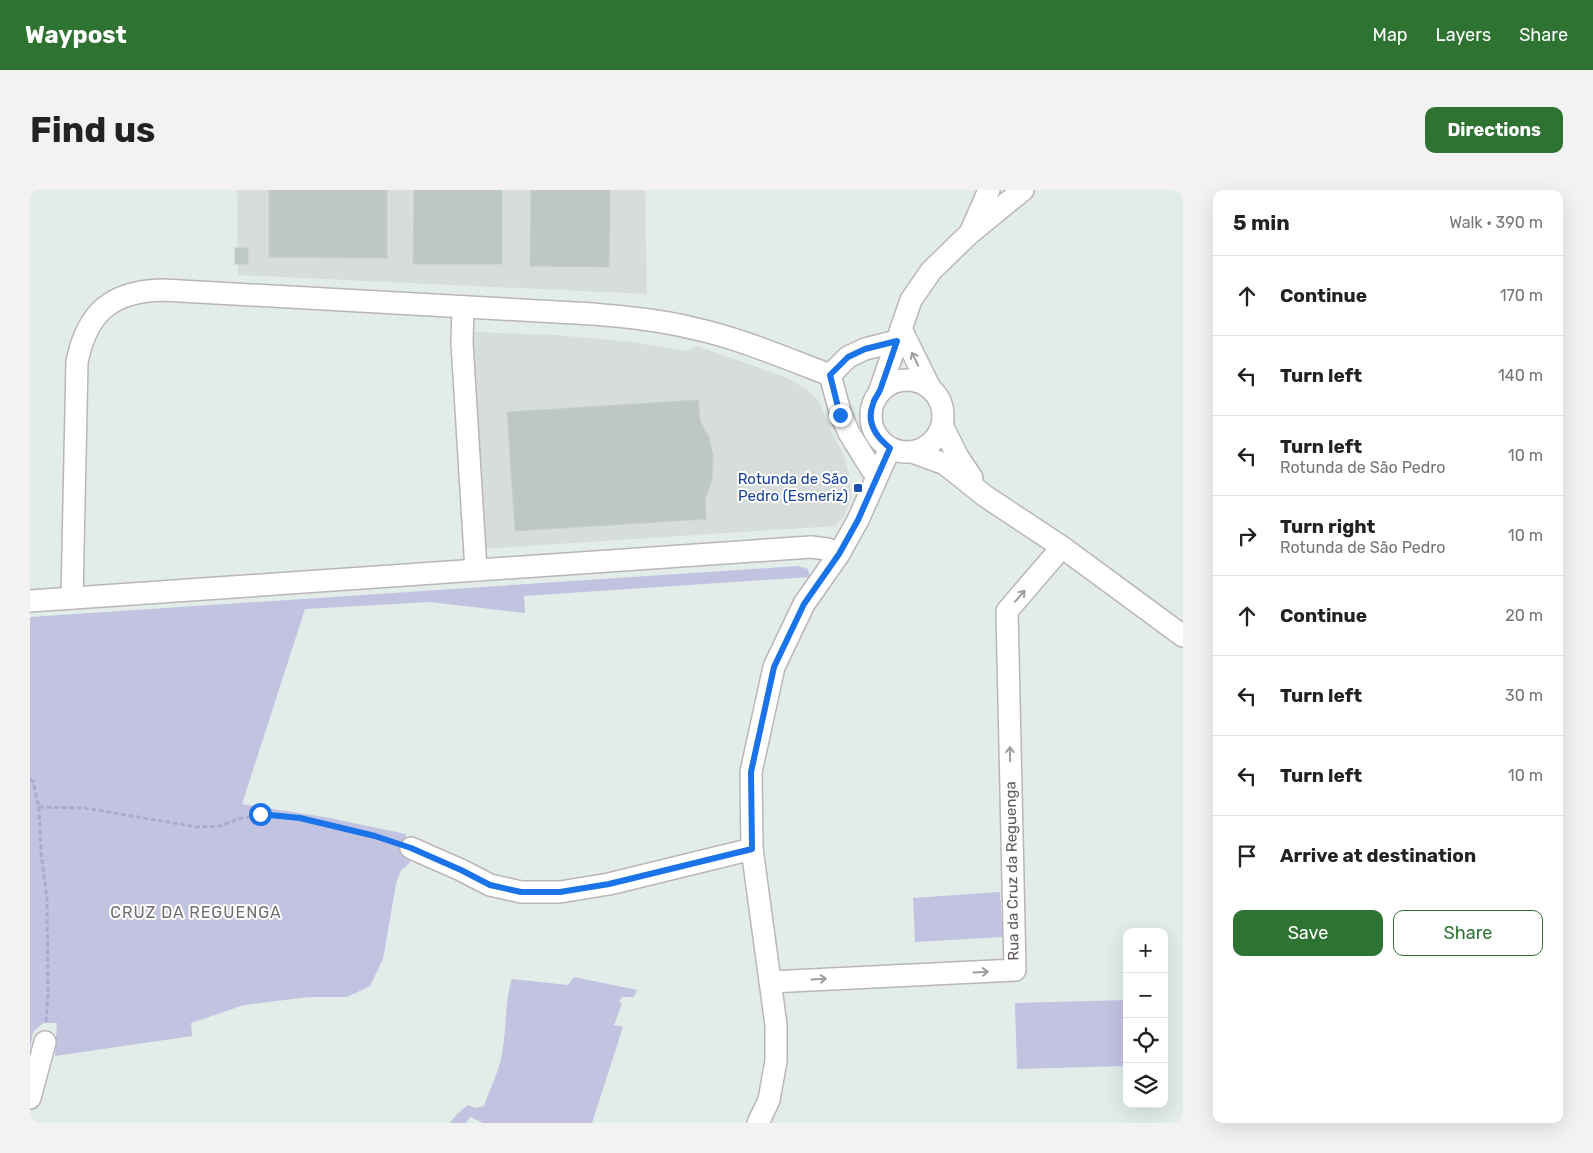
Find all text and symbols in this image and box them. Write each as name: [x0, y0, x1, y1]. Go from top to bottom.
text: Waypost: [25, 21, 127, 49]
text: Map: [1373, 24, 1408, 46]
text: Layers: [1436, 24, 1491, 46]
text: Share: [1519, 24, 1568, 46]
button: Directions: [1425, 107, 1563, 153]
text: Find us: [30, 109, 155, 151]
text: 5 min: [1233, 210, 1290, 235]
text: Walk · 390 m: [1449, 213, 1543, 232]
icon: ahead: [1233, 282, 1261, 310]
text: Continue: [1280, 284, 1367, 307]
text: 170 m: [1500, 286, 1543, 305]
one-way arrow: [910, 351, 920, 366]
icon: left: [1233, 362, 1261, 390]
text: Turn left: [1280, 364, 1362, 387]
text: 140 m: [1498, 366, 1543, 385]
route end: [829, 404, 852, 427]
text: Turn left: [1280, 435, 1362, 458]
icon: left: [1233, 442, 1261, 470]
text: 10 m: [1508, 446, 1543, 465]
text: Rotunda de São Pedro: [1280, 458, 1445, 477]
place label: Rotunda de São Pedro (Esmeriz): [738, 470, 848, 505]
marker: Rotunda de São Pedro (Esmeriz): [852, 482, 864, 494]
text: Turn right: [1280, 515, 1375, 538]
icon: right: [1233, 522, 1261, 550]
text: 10 m: [1508, 526, 1543, 545]
text: Rotunda de São Pedro: [1280, 538, 1445, 557]
one-way arrow: [1014, 590, 1025, 603]
icon: ahead: [1233, 602, 1261, 630]
text: Continue: [1280, 604, 1367, 627]
text: 20 m: [1505, 606, 1543, 625]
icon: left: [1233, 682, 1261, 710]
text: Turn left: [1280, 684, 1362, 707]
text: 30 m: [1505, 686, 1543, 705]
one-way arrow: [1005, 746, 1015, 762]
icon: left: [1233, 762, 1261, 790]
text: Turn left: [1280, 764, 1362, 787]
text: 10 m: [1508, 766, 1543, 785]
street label: Rua da Cruz da Reguenga: [1001, 781, 1023, 961]
route start: [249, 803, 272, 826]
icon: arrive: [1233, 842, 1261, 870]
text: Arrive at destination: [1280, 844, 1476, 867]
district label: CRUZ DA REGUENGA: [110, 903, 282, 922]
button: Save: [1233, 910, 1383, 956]
button: Share: [1393, 910, 1543, 956]
map controls: [1123, 928, 1168, 1108]
button: +: [1123, 928, 1168, 973]
one-way arrow: [973, 967, 989, 976]
button: −: [1123, 973, 1168, 1018]
one-way arrow: [811, 975, 827, 984]
button: locate: [1123, 1018, 1168, 1063]
button: layers: [1123, 1063, 1168, 1108]

